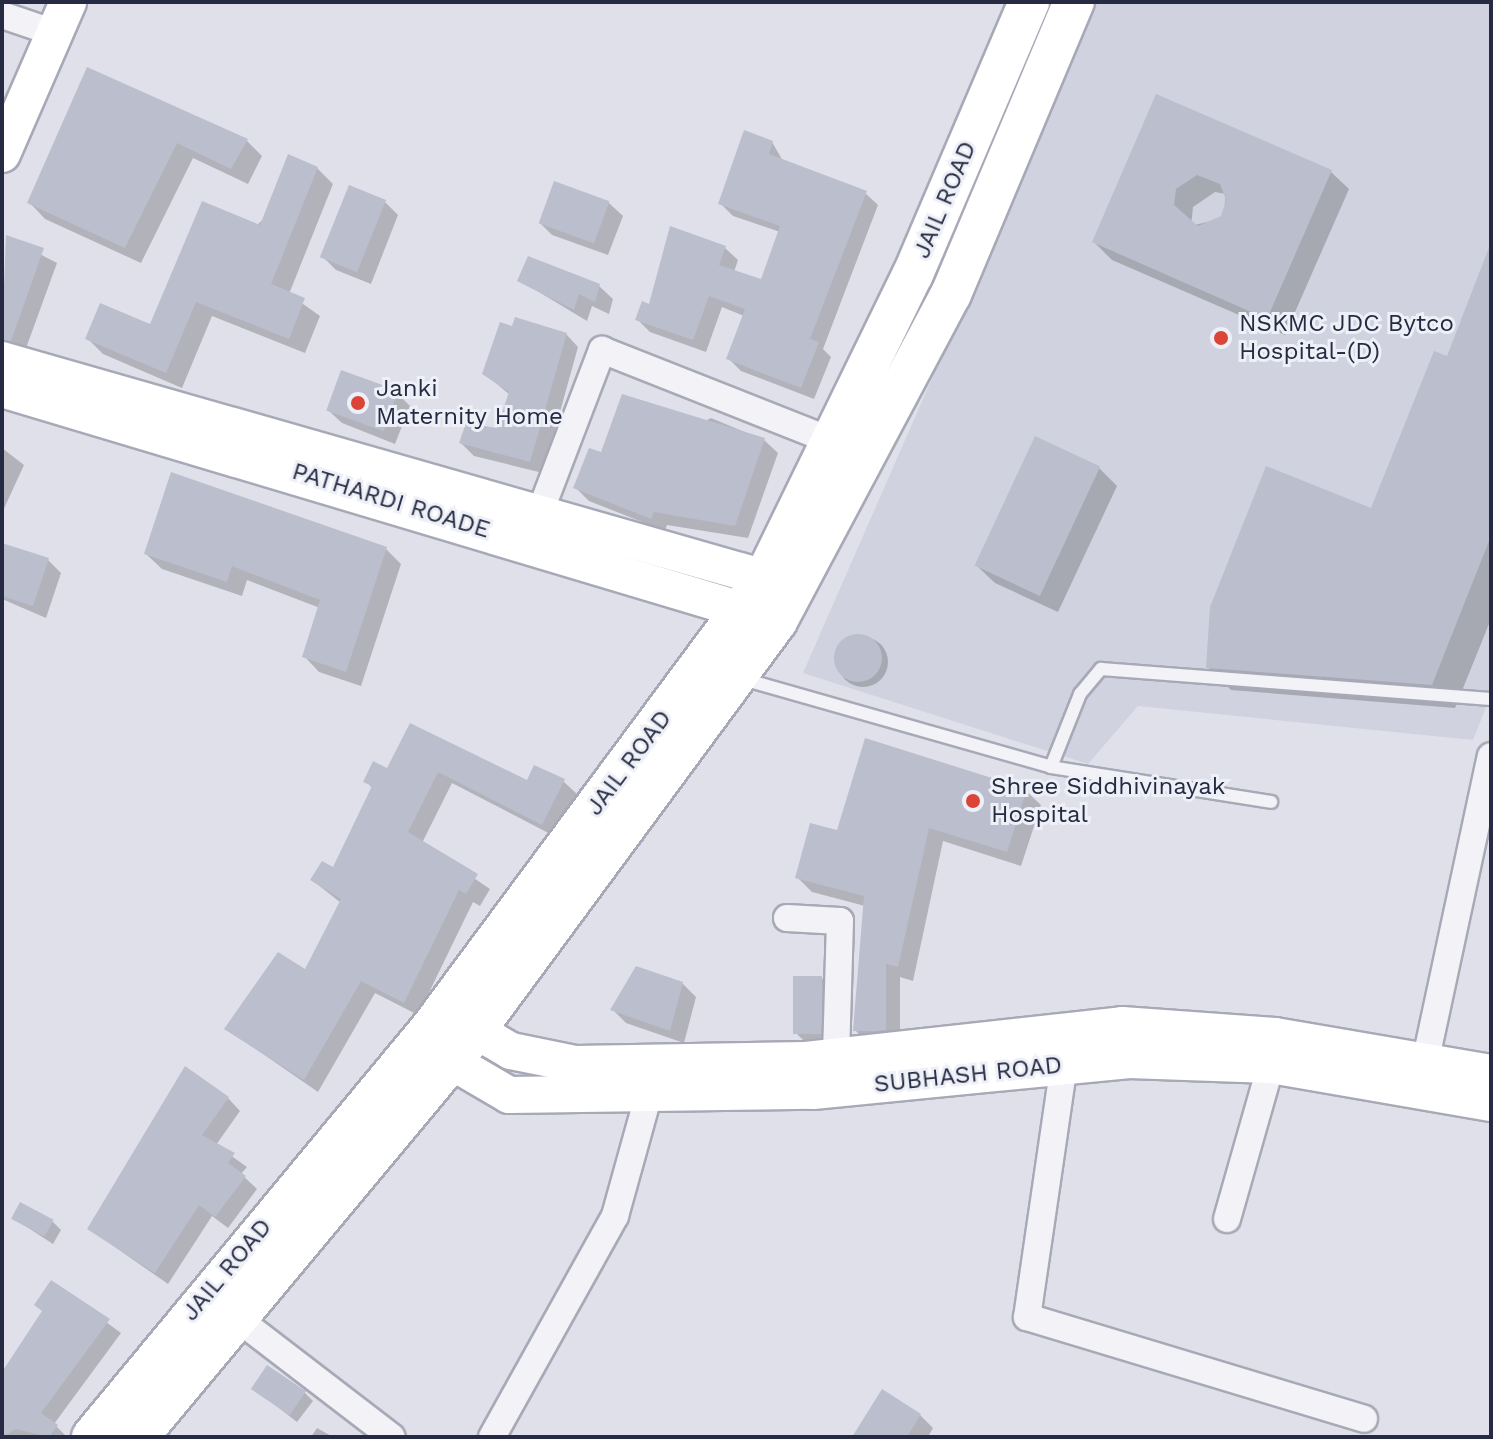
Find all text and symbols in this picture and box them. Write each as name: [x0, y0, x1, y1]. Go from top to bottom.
street label: JAIL ROAD: [907, 137, 983, 263]
place label: NSKMC JDC Bytco Hospital-(D): [1239, 310, 1454, 366]
marker: NSKMC JDC Bytco Hospital-(D): [1210, 327, 1232, 349]
place label: Janki Maternity Home: [376, 375, 564, 431]
marker: Janki Maternity Home: [347, 392, 369, 414]
street label: PATHARDI ROADE: [289, 457, 493, 545]
street label: JAIL ROAD: [580, 704, 678, 822]
place label: Shree Siddhivinayak Hospital: [991, 773, 1225, 829]
marker: Shree Siddhivinayak Hospital: [962, 790, 984, 812]
street label: SUBHASH ROAD: [873, 1051, 1063, 1099]
street label: JAIL ROAD: [176, 1213, 278, 1327]

